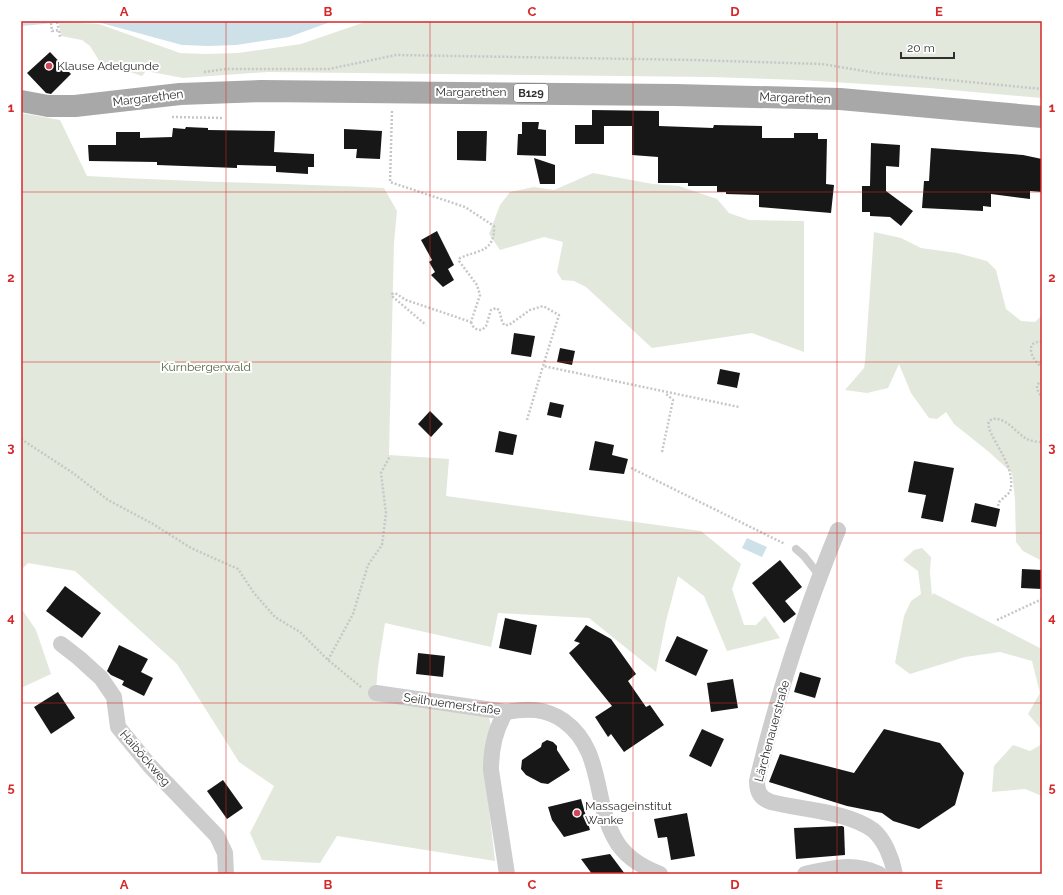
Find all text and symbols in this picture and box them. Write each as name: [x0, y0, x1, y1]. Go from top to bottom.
text: A: [120, 4, 129, 19]
text: B: [324, 4, 333, 19]
text: C: [528, 4, 537, 19]
text: D: [730, 4, 740, 19]
text: E: [935, 4, 943, 19]
scale bar: [901, 34, 954, 60]
text: 20 m: [907, 41, 935, 55]
place label: Klause Adelgunde: [57, 59, 159, 73]
marker: Klause Adelgunde: [44, 61, 54, 71]
road number: B129: [514, 84, 548, 102]
street label: Margarethen: [435, 85, 507, 99]
street label: Margarethen: [112, 87, 184, 109]
street label: Margarethen: [759, 90, 831, 106]
text: 1: [8, 100, 15, 115]
text: 1: [1049, 100, 1056, 115]
text: 2: [7, 270, 15, 285]
text: 2: [1048, 270, 1056, 285]
park label: Kürnbergerwald: [161, 360, 251, 374]
text: 3: [7, 440, 15, 455]
text: 3: [1048, 440, 1056, 455]
text: 4: [7, 610, 15, 625]
text: 4: [1048, 610, 1056, 625]
street label: Lärchenauerstraße: [752, 679, 792, 783]
street label: Seilhuemerstraße: [403, 690, 501, 718]
street label: Haiböckweg: [117, 727, 173, 789]
text: 5: [7, 780, 15, 795]
text: 5: [1048, 780, 1056, 795]
place label: Massageinstitut Wanke: [585, 799, 672, 827]
marker: Massageinstitut Wanke: [572, 808, 582, 818]
text: A: [120, 877, 129, 892]
text: B: [324, 877, 333, 892]
text: C: [528, 877, 537, 892]
text: D: [730, 877, 740, 892]
text: E: [935, 877, 943, 892]

